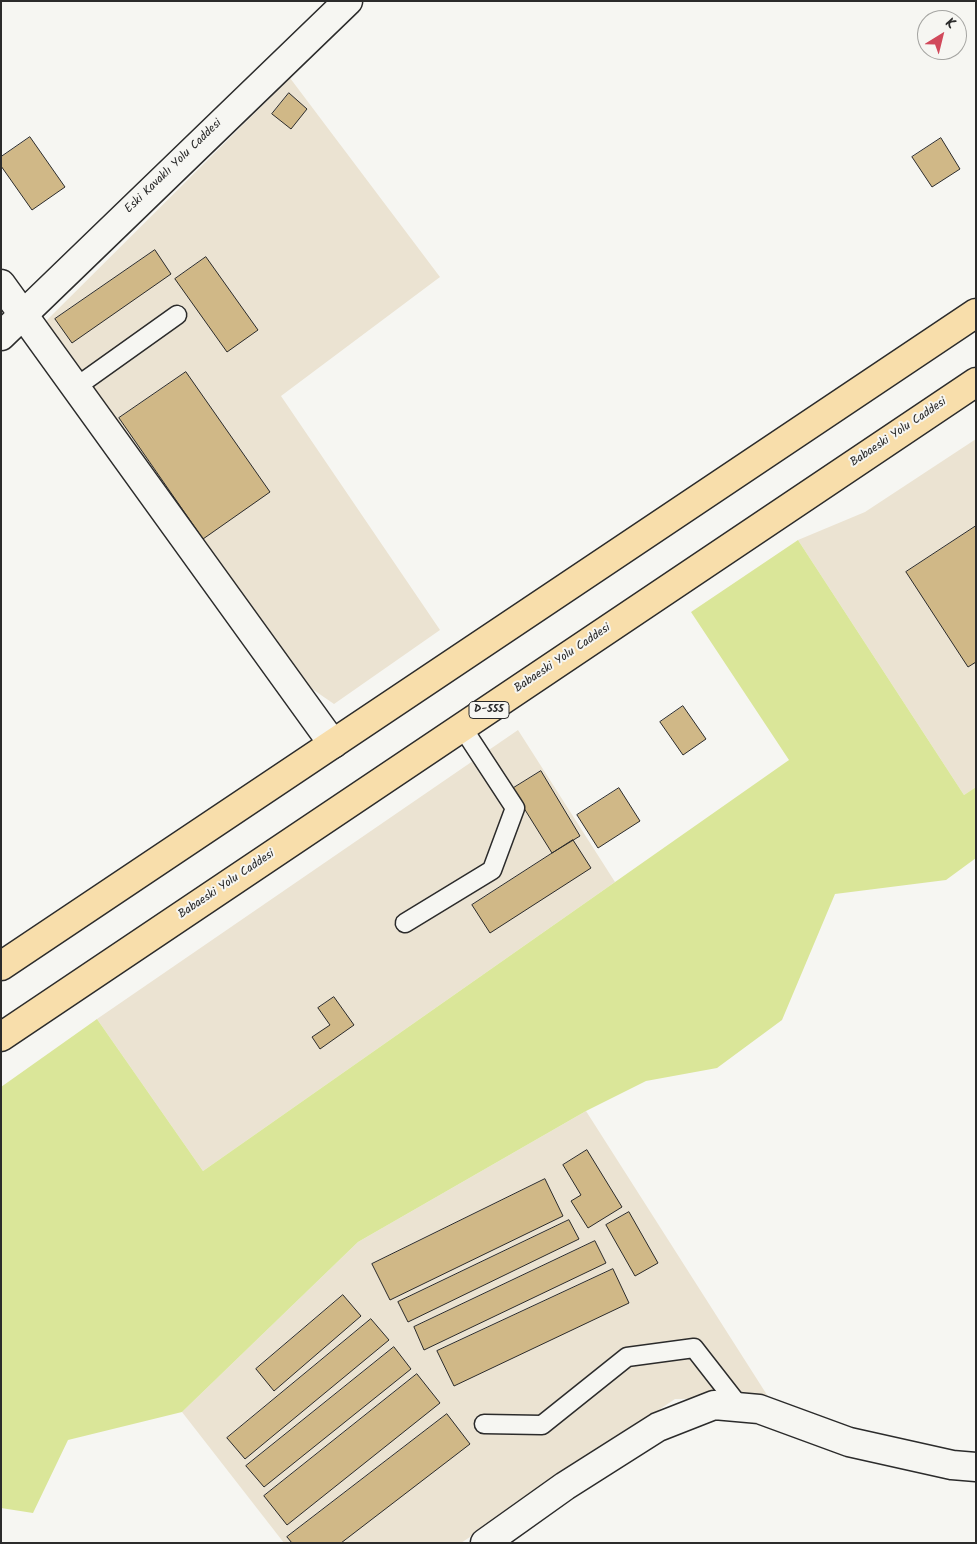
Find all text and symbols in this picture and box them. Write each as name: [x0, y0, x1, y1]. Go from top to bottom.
north arrow: [917, 10, 967, 60]
text: K: [940, 12, 960, 35]
street label: Eski Kavaklı Yolu Caddesi: [122, 117, 226, 217]
street label: Babaeski Yolu Caddesi: [848, 395, 950, 471]
street label: Babaeski Yolu Caddesi: [512, 621, 614, 697]
road number: D-555: [469, 702, 509, 718]
street label: Babaeski Yolu Caddesi: [176, 847, 278, 923]

